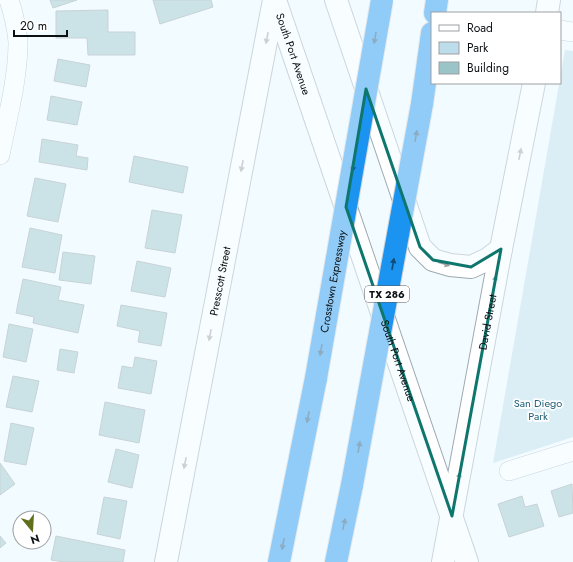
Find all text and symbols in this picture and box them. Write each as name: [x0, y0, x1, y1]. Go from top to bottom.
street label: South Port Avenue: [272, 11, 315, 97]
scale bar: [14, 12, 67, 38]
legend: [431, 12, 561, 84]
text: 20 m: [20, 17, 47, 35]
text: Road: [467, 19, 493, 37]
one-way arrow: [263, 32, 269, 44]
one-way arrow: [372, 32, 378, 45]
text: Park: [467, 39, 489, 57]
text: Building: [467, 59, 509, 77]
one-way arrow: [414, 130, 420, 142]
one-way arrow: [517, 148, 523, 160]
one-way arrow: [239, 160, 245, 172]
one-way arrow: [350, 160, 356, 173]
street label: Crosstown Expressway: [316, 229, 350, 334]
street label: Presscott Street: [206, 245, 235, 317]
one-way arrow: [390, 258, 396, 270]
one-way arrow: [439, 261, 451, 267]
one-way arrow: [492, 275, 498, 288]
road number: TX 286: [365, 286, 409, 302]
street label: David Street: [474, 293, 501, 351]
street label: South Port Avenue: [377, 318, 420, 404]
one-way arrow: [207, 329, 213, 341]
one-way arrow: [317, 344, 323, 356]
park label: San Diego Park: [514, 395, 562, 424]
one-way arrow: [305, 410, 311, 423]
one-way arrow: [357, 441, 363, 453]
one-way arrow: [182, 456, 188, 469]
one-way arrow: [456, 472, 462, 484]
north arrow: [12, 510, 52, 550]
one-way arrow: [342, 518, 348, 530]
text: N: [28, 531, 42, 548]
one-way arrow: [279, 538, 285, 550]

